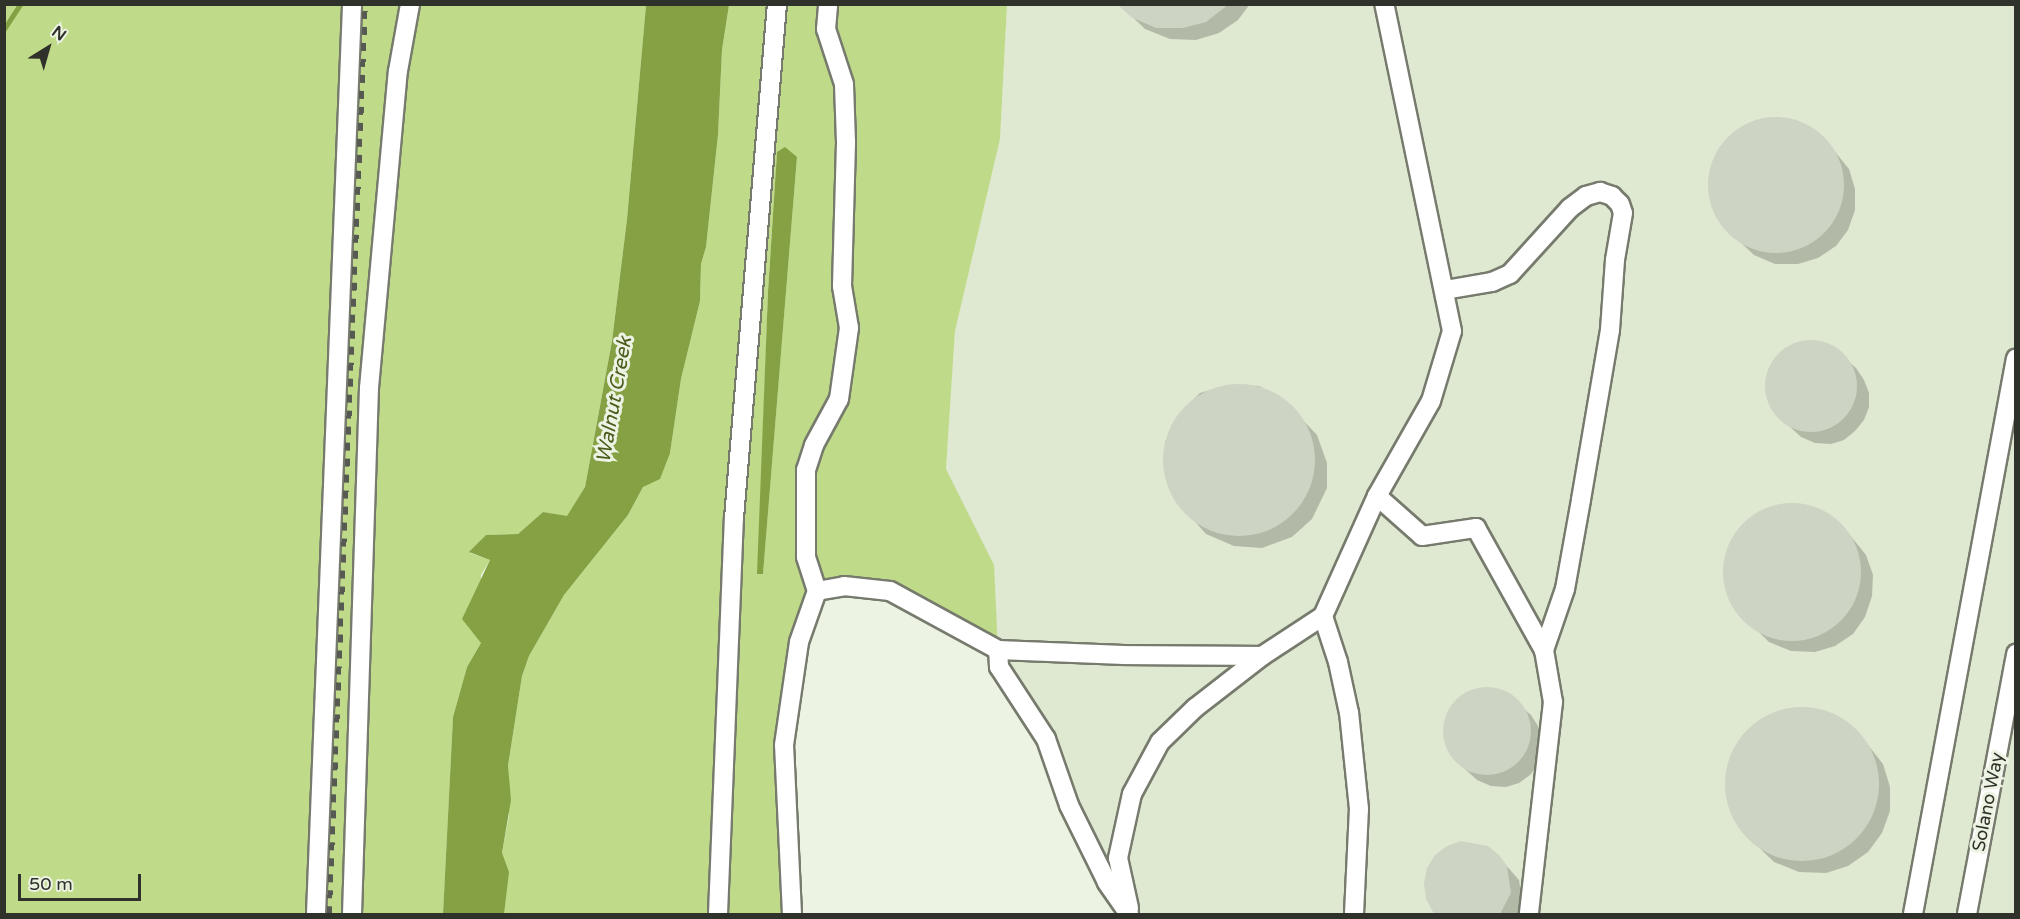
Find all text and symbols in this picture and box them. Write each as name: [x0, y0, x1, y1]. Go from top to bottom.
north arrow: [18, 18, 78, 78]
text: N: [48, 22, 70, 45]
water label: Walnut Creek: [592, 335, 638, 465]
street label: Solano Way: [1968, 751, 2008, 853]
scale bar: [21, 862, 144, 900]
text: 50 m: [29, 873, 73, 895]

